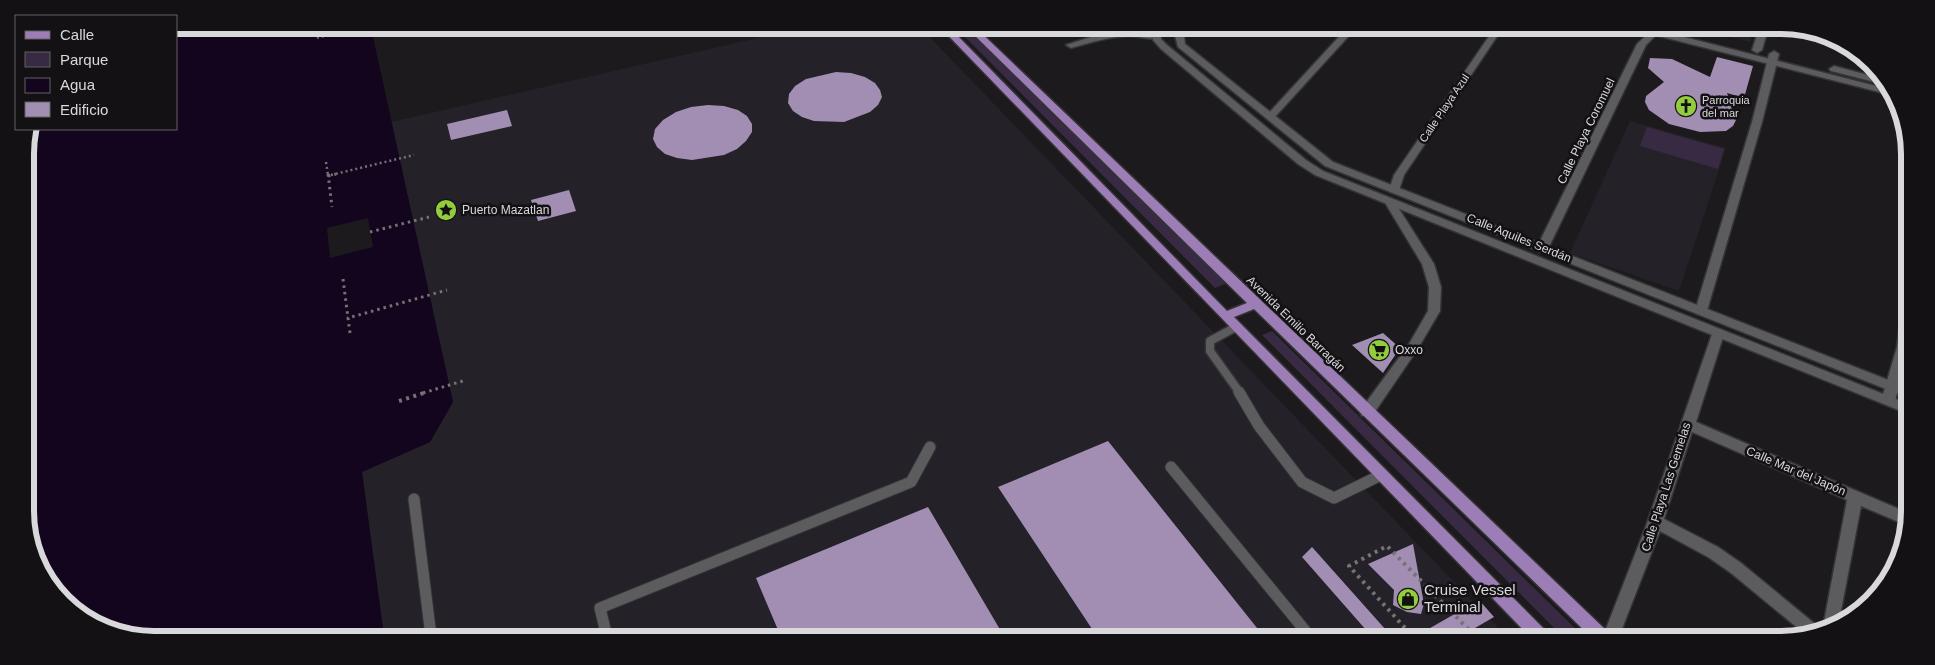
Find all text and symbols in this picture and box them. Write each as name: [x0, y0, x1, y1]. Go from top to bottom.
legend: [15, 15, 178, 130]
text: Calle: [60, 26, 94, 43]
text: Parque: [60, 51, 108, 68]
street label: Calle Playa Azul: [1417, 72, 1471, 144]
text: Agua: [60, 76, 96, 93]
street label: Calle Playa Coromuel: [1554, 76, 1618, 186]
church icon: Parroquia del mar: [1674, 94, 1698, 118]
place label: Parroquia del mar: [1702, 94, 1751, 119]
text: Edificio: [60, 101, 108, 118]
place icon: Puerto Mazatlan: [434, 198, 458, 222]
place label: Puerto Mazatlan: [462, 203, 549, 217]
street label: Calle Aquiles Serdán: [1465, 211, 1573, 265]
street label: Avenida Emilio Barragán: [1244, 273, 1348, 375]
supermarket icon: Oxxo: [1367, 338, 1391, 362]
place label: Oxxo: [1395, 343, 1423, 357]
street label: Calle Playa Las Gemelas: [1639, 421, 1693, 553]
street label: Calle Mar del Japón: [1744, 444, 1848, 498]
place label: Cruise Vessel Terminal: [1424, 581, 1516, 615]
shop icon: Cruise Vessel Terminal: [1396, 587, 1420, 611]

